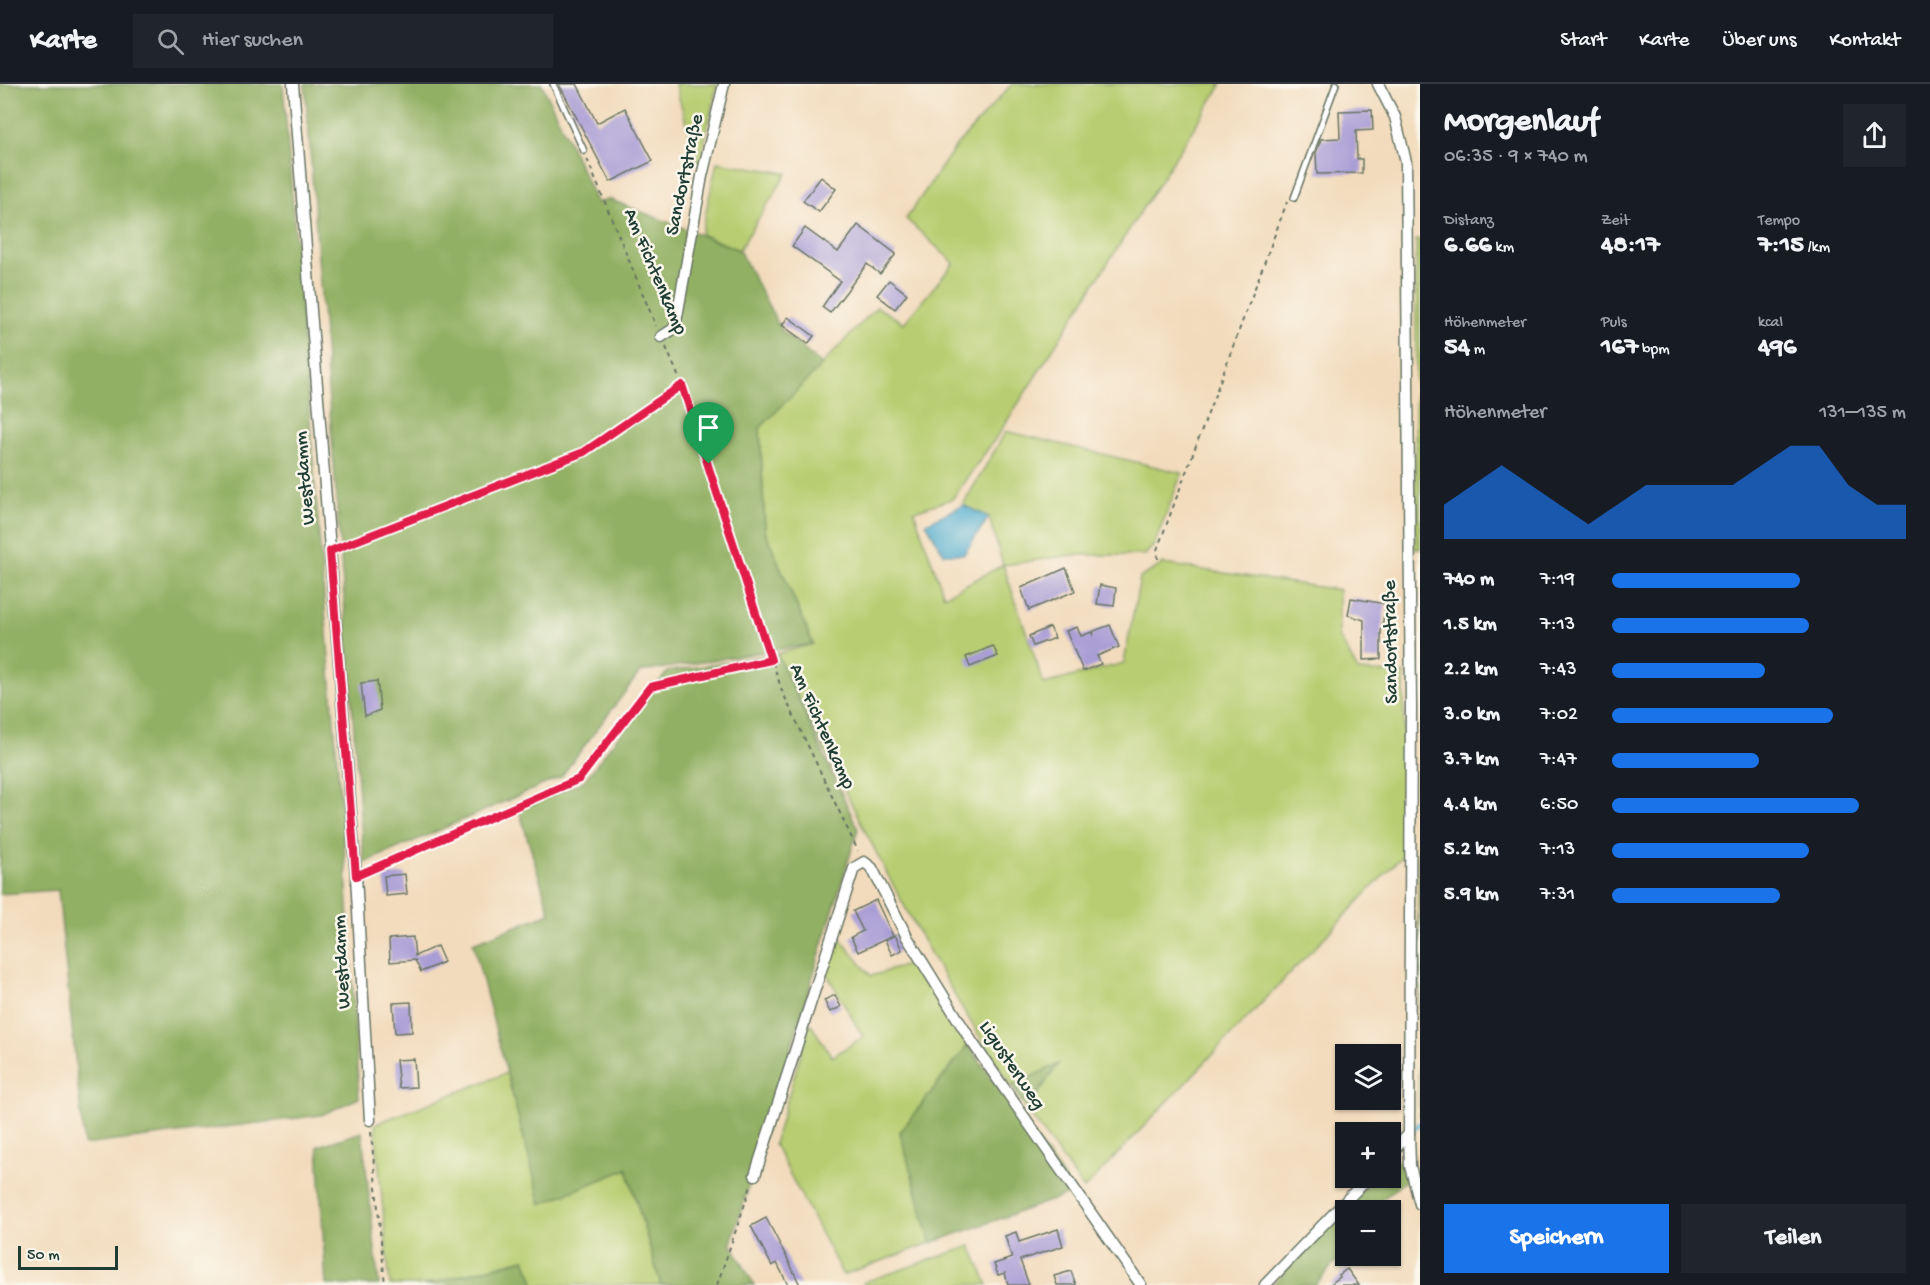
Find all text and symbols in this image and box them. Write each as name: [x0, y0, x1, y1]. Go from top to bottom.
search box: [133, 14, 553, 68]
text: Karte: [30, 25, 97, 58]
icon: search: [154, 25, 187, 58]
text: Hier suchen: [202, 28, 303, 54]
text: Start: [1560, 29, 1606, 54]
text: Karte: [1639, 29, 1689, 54]
text: Über uns: [1722, 29, 1796, 54]
text: Kontakt: [1829, 29, 1900, 54]
text: Morgenlauf: [1444, 104, 1598, 142]
button: share: [1843, 104, 1906, 167]
street label: Sandortstraße: [662, 112, 710, 238]
text: 06:35 · 9 × 740 m: [1444, 146, 1588, 169]
street label: Am Fichtenkamp: [617, 205, 691, 339]
text: Distanz: [1444, 212, 1494, 231]
text: Zeit: [1601, 212, 1630, 231]
text: Tempo: [1758, 212, 1800, 231]
text: 6.66: [1444, 231, 1492, 262]
text: 48:17: [1601, 231, 1660, 262]
text: 7:15: [1758, 231, 1804, 262]
text: km: [1492, 239, 1514, 258]
text: /km: [1804, 239, 1830, 258]
text: Höhenmeter: [1444, 314, 1526, 333]
text: Puls: [1601, 314, 1627, 333]
text: kcal: [1758, 314, 1783, 333]
text: 54: [1444, 333, 1470, 364]
text: 167: [1601, 333, 1638, 364]
text: 496: [1758, 333, 1797, 364]
text: m: [1470, 341, 1485, 360]
text: bpm: [1638, 341, 1670, 360]
pin: [683, 402, 734, 464]
text: Höhenmeter: [1444, 402, 1546, 425]
text: 131–135 m: [1819, 402, 1906, 425]
icon: arrive: [692, 411, 725, 444]
street label: Westdamm: [290, 430, 322, 526]
text: 740 m: [1444, 569, 1494, 592]
text: 7:19: [1540, 569, 1575, 592]
street label: Sandortstraße: [1379, 579, 1405, 704]
text: 1.5 km: [1444, 614, 1497, 637]
text: 7:13: [1540, 614, 1575, 637]
text: 2.2 km: [1444, 659, 1498, 682]
text: 7:43: [1540, 659, 1577, 682]
street label: Am Fichtenkamp: [783, 661, 859, 793]
text: 3.0 km: [1444, 704, 1500, 727]
text: 7:02: [1540, 704, 1578, 727]
text: 3.7 km: [1444, 749, 1499, 772]
text: 7:47: [1540, 749, 1577, 772]
text: 4.4 km: [1444, 794, 1497, 817]
text: 6:50: [1540, 794, 1578, 817]
text: 5.2 km: [1444, 839, 1498, 862]
text: 7:13: [1540, 839, 1575, 862]
text: 5.9 km: [1444, 884, 1499, 907]
text: 7:31: [1540, 884, 1575, 907]
street label: Westdamm: [329, 914, 357, 1010]
street label: Ligusterweg: [973, 1017, 1049, 1115]
map controls: [1335, 1044, 1401, 1266]
button: layers: [1335, 1044, 1401, 1110]
button: +: [1335, 1122, 1401, 1188]
button: −: [1335, 1200, 1401, 1266]
button: Speichern: [1444, 1204, 1669, 1273]
button: Teilen: [1681, 1204, 1906, 1273]
scale bar: [18, 1243, 118, 1270]
text: 50 m: [27, 1247, 60, 1266]

